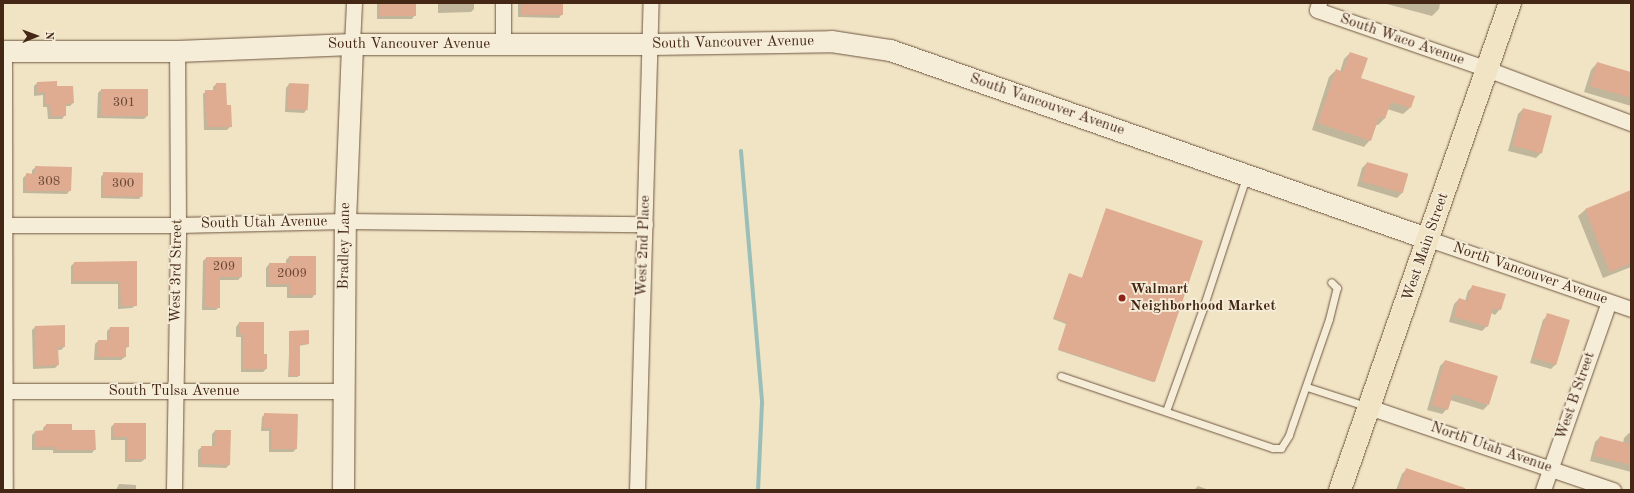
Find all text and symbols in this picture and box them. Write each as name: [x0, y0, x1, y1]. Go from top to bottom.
street label: South Waco Avenue: [1337, 10, 1467, 70]
north arrow: [16, 16, 56, 56]
text: N: [43, 31, 54, 40]
street label: South Vancouver Avenue: [652, 33, 814, 53]
street label: South Vancouver Avenue: [328, 36, 490, 54]
street label: South Vancouver Avenue: [967, 70, 1127, 140]
house number: 301: [113, 95, 135, 111]
house number: 308: [38, 174, 60, 190]
house number: 300: [112, 176, 134, 192]
street label: West Main Street: [1399, 190, 1453, 304]
street label: West 2nd Place: [633, 195, 655, 297]
street label: Bradley Lane: [335, 202, 355, 290]
street label: South Utah Avenue: [200, 213, 328, 233]
street label: West 3rd Street: [167, 219, 187, 323]
street label: North Vancouver Avenue: [1450, 239, 1610, 309]
house number: 209: [213, 259, 235, 275]
house number: 2009: [277, 266, 307, 282]
place label: Walmart Neighborhood Market: [1130, 280, 1276, 315]
marker: Walmart Neighborhood Market: [1117, 293, 1127, 303]
street label: West B Street: [1553, 350, 1599, 442]
street label: South Tulsa Avenue: [109, 383, 239, 401]
street label: North Utah Avenue: [1428, 419, 1554, 477]

